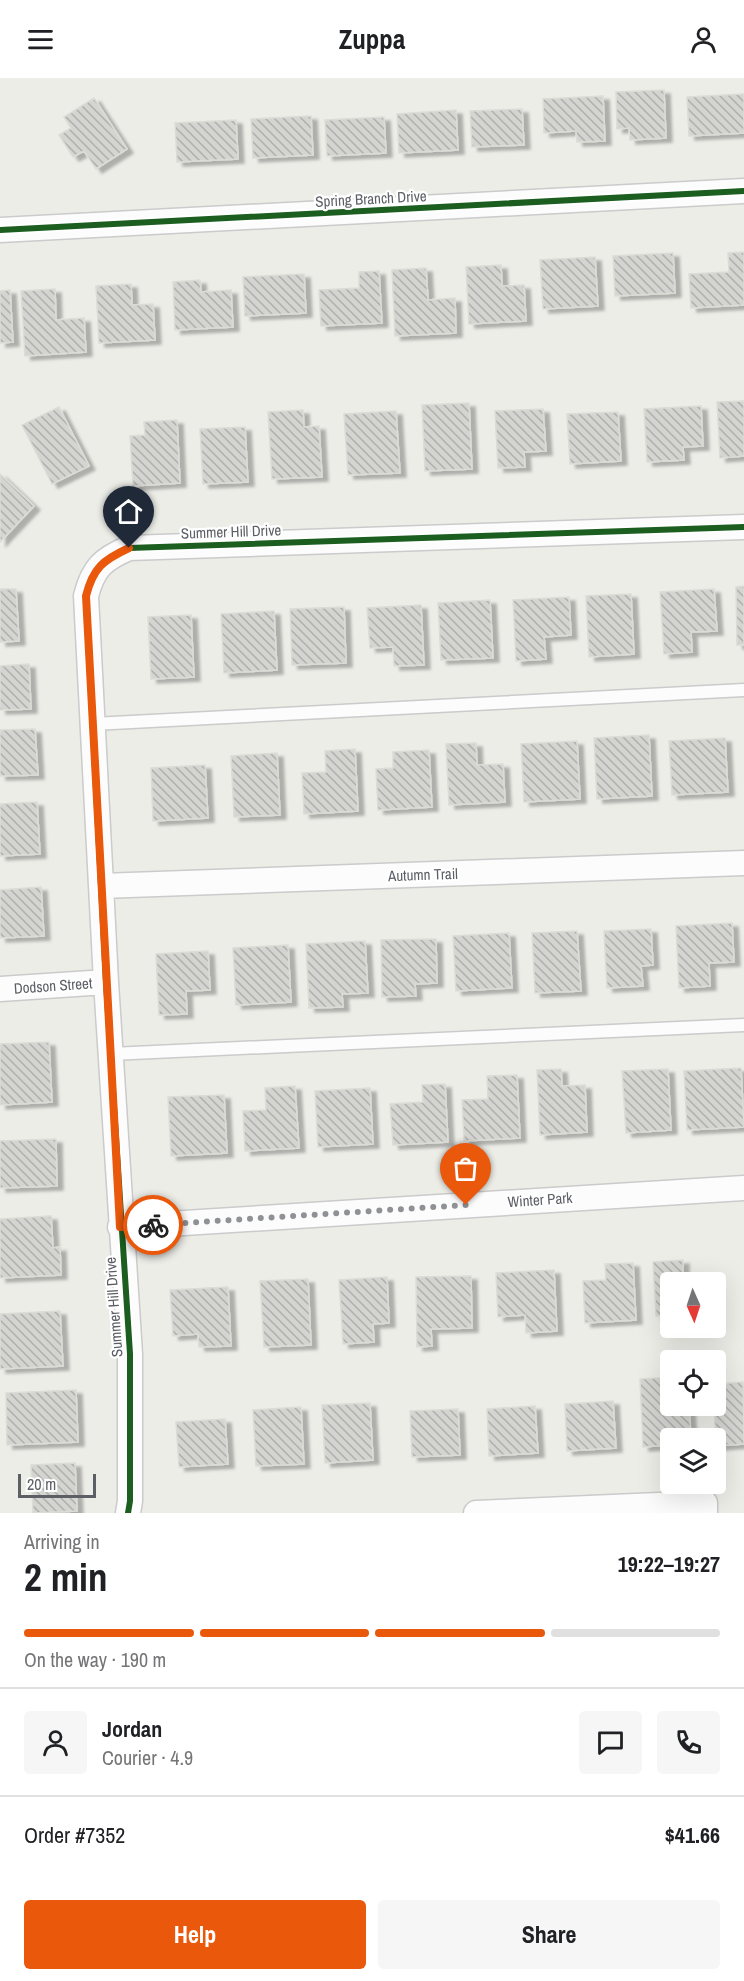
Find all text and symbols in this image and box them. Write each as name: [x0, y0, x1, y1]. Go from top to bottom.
text: Zuppa: [339, 21, 405, 57]
icon: menu: [24, 23, 57, 56]
icon: person: [687, 23, 720, 56]
street label: Spring Branch Drive: [315, 185, 427, 212]
pin: [103, 486, 154, 548]
icon: home: [112, 495, 145, 528]
street label: Summer Hill Drive: [180, 519, 282, 544]
street label: Autumn Trail: [387, 863, 458, 886]
street label: Dodson Street: [13, 972, 93, 999]
pin: [440, 1143, 491, 1205]
icon: bag: [449, 1152, 482, 1185]
street label: Winter Park: [507, 1187, 574, 1212]
courier: [123, 1195, 183, 1255]
icon: bike: [137, 1209, 170, 1242]
street label: Summer Hill Drive: [100, 1256, 127, 1358]
north arrow: [660, 1272, 726, 1338]
map controls: [660, 1272, 726, 1494]
button: locate: [660, 1350, 726, 1416]
button: layers: [660, 1428, 726, 1494]
scale bar: [18, 1471, 96, 1498]
text: 20 m: [27, 1473, 56, 1495]
text: Arriving in: [24, 1528, 100, 1555]
text: 19:22–19:27: [618, 1549, 720, 1579]
text: 2 min: [24, 1551, 108, 1603]
text: On the way · 190 m: [24, 1646, 166, 1673]
button: person: [24, 1711, 87, 1774]
button: chat: [579, 1711, 642, 1774]
button: phone: [657, 1711, 720, 1774]
text: Jordan: [102, 1714, 162, 1744]
text: Courier · 4.9: [102, 1744, 193, 1771]
text: Order #7352: [24, 1820, 125, 1850]
text: $41.66: [665, 1820, 720, 1850]
button: Help: [24, 1900, 366, 1969]
button: Share: [378, 1900, 720, 1969]

